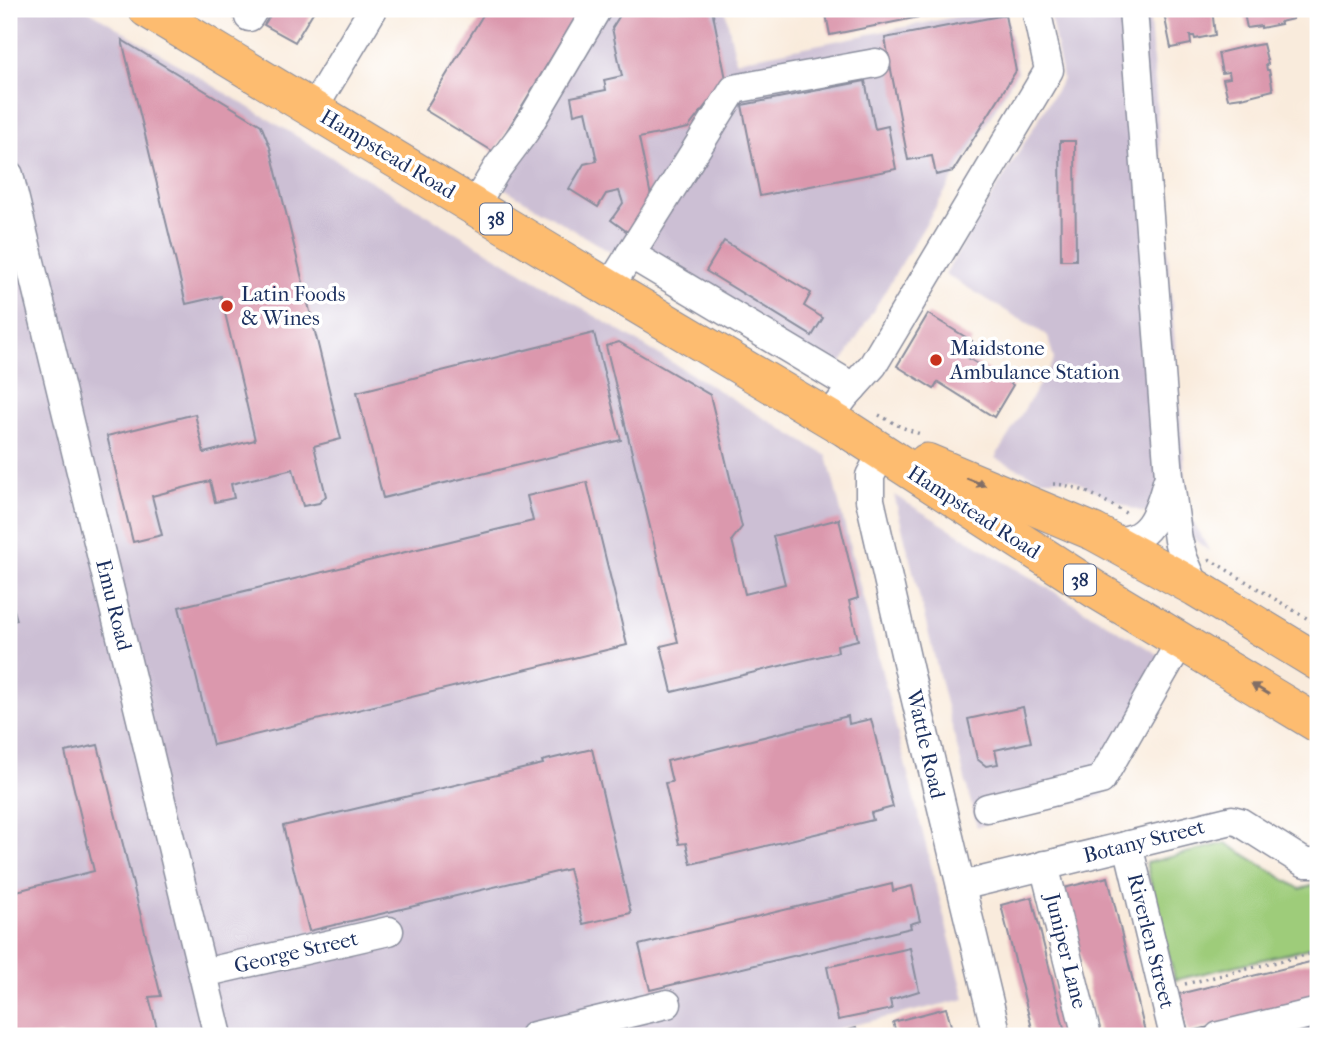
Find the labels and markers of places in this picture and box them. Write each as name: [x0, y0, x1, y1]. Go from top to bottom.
place label: Latin Foods & Wines: [241, 282, 346, 330]
marker: Latin Foods & Wines: [219, 298, 235, 314]
place label: Maidstone Ambulance Station: [949, 336, 1120, 384]
marker: Maidstone Ambulance Station: [928, 352, 944, 368]

